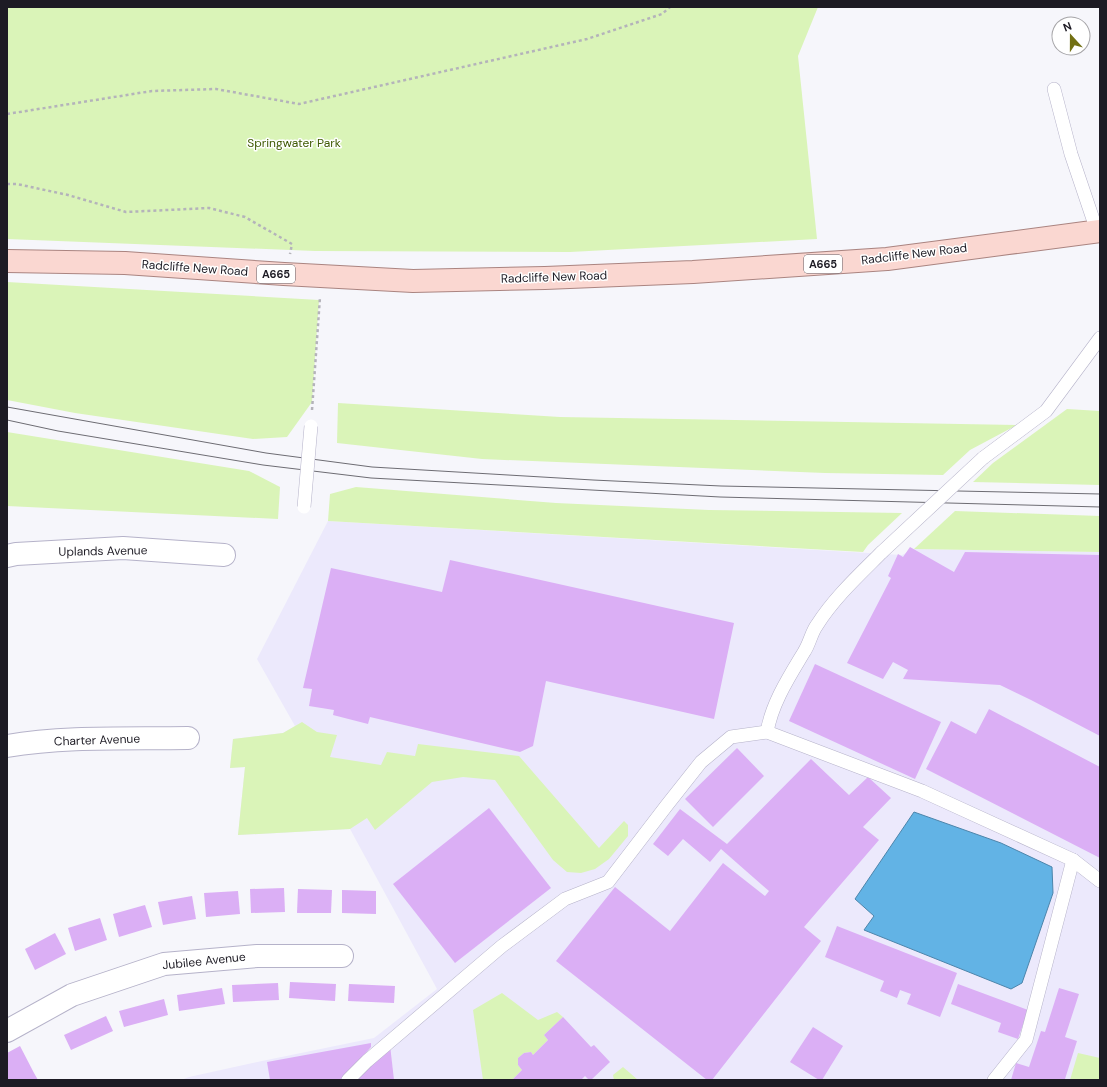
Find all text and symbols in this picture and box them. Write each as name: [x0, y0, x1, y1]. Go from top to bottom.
north arrow: [1051, 16, 1091, 56]
text: N: [1061, 19, 1074, 35]
park label: Springwater Park: [247, 135, 341, 151]
street label: Radcliffe New Road: [860, 240, 968, 268]
road number: A665: [804, 255, 842, 273]
street label: Radcliffe New Road: [141, 256, 249, 280]
road number: A665: [257, 265, 295, 283]
street label: Radcliffe New Road: [500, 267, 608, 287]
street label: Uplands Avenue: [58, 542, 148, 560]
street label: Charter Avenue: [54, 730, 141, 749]
street label: Jubilee Avenue: [162, 949, 247, 973]

